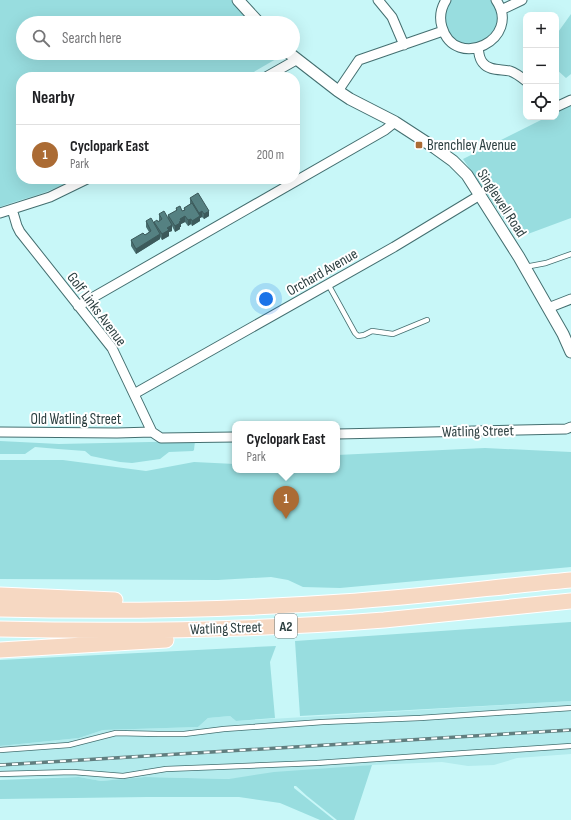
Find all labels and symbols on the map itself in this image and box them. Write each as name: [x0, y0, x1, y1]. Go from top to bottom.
place label: Brenchley Avenue: [427, 136, 516, 155]
marker: Brenchley Avenue: [414, 140, 424, 150]
street label: Singlewell Road: [472, 166, 531, 241]
street label: Orchard Avenue: [283, 244, 361, 300]
street label: Golf Links Avenue: [63, 268, 131, 350]
your location: [256, 289, 276, 309]
street label: Old Watling Street: [31, 410, 122, 429]
street label: Watling Street: [442, 421, 515, 442]
pin: 1: [273, 486, 299, 519]
road number: A2: [275, 614, 297, 638]
street label: Watling Street: [190, 618, 263, 639]

